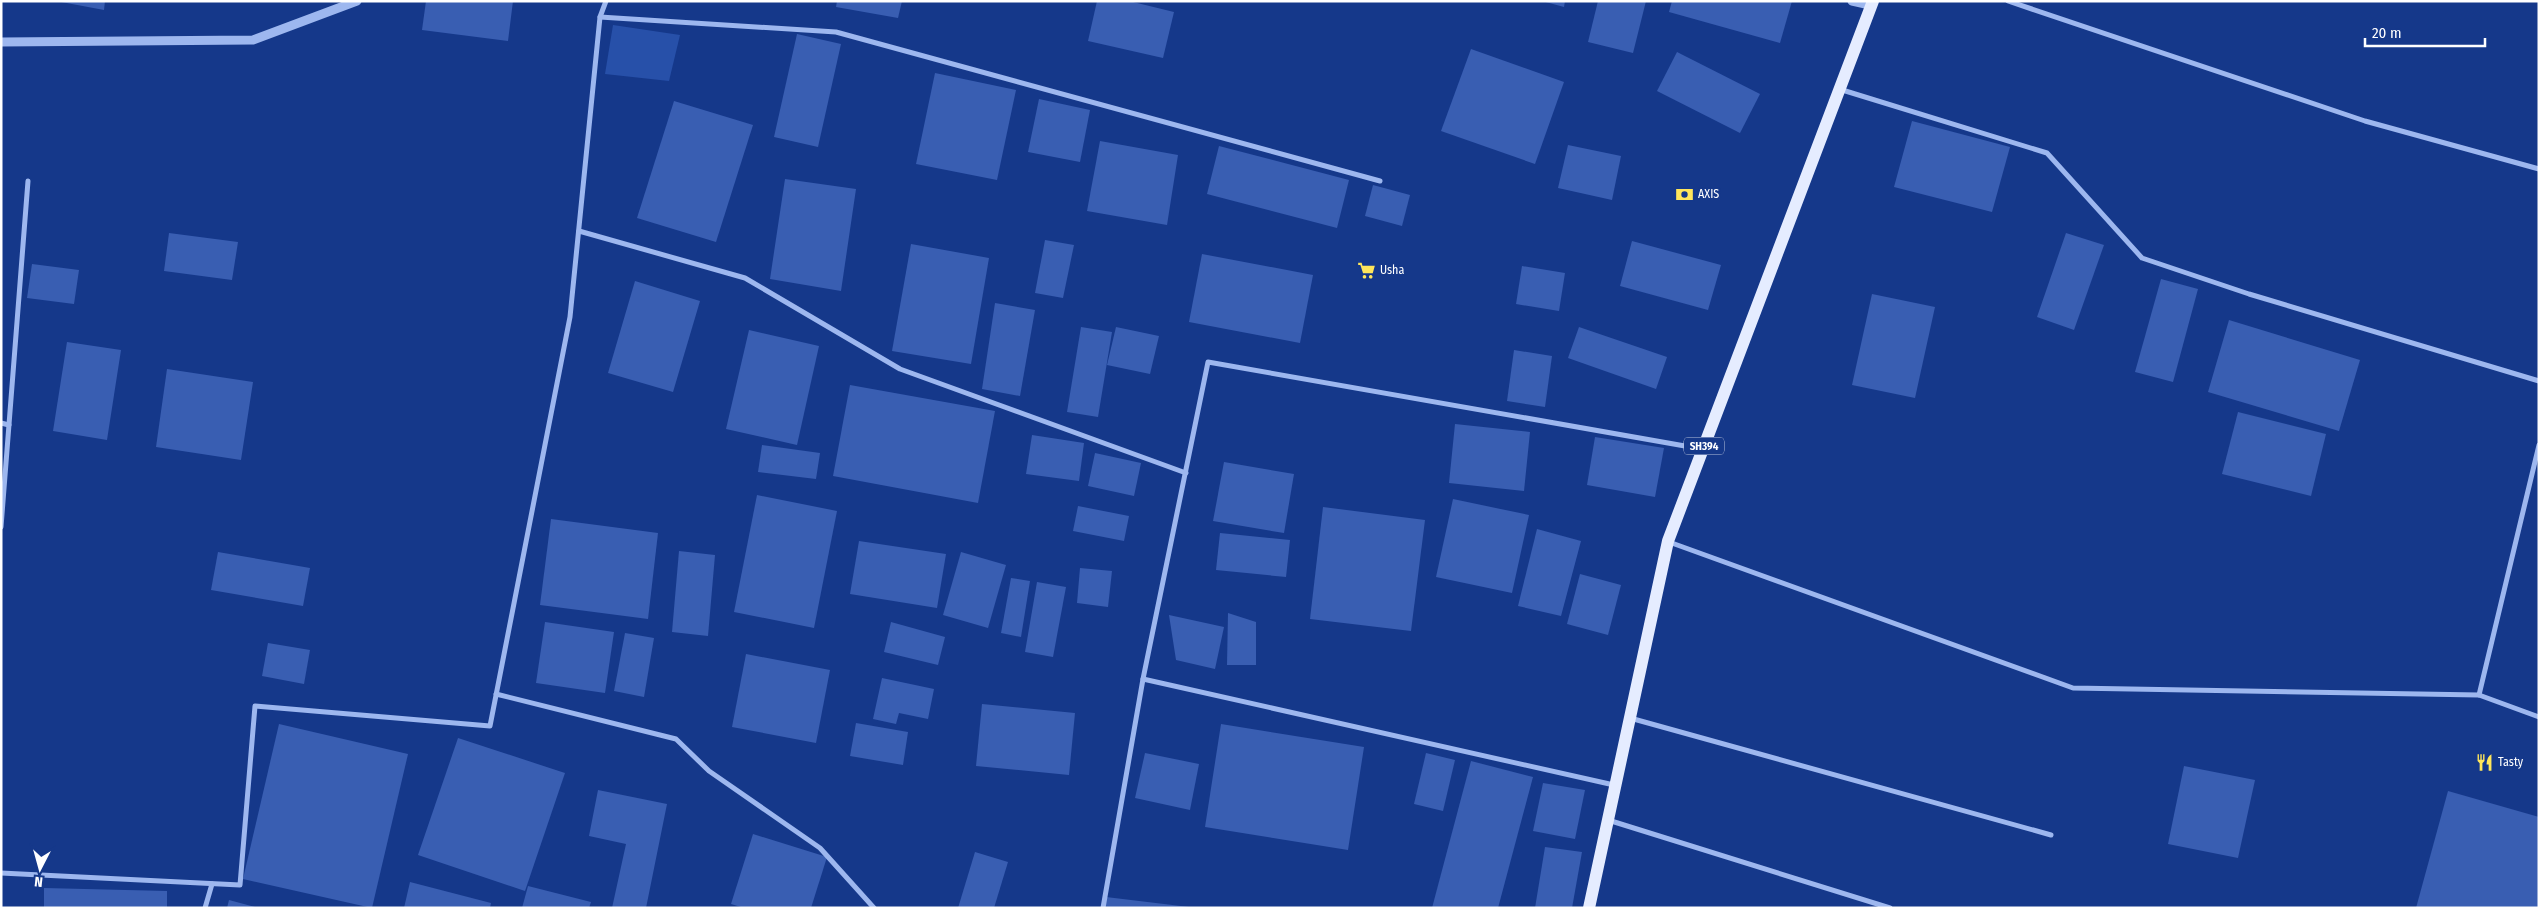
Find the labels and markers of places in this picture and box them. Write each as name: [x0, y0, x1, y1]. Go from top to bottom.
bank icon: AXIS: [1674, 184, 1694, 204]
place label: AXIS: [1698, 187, 1719, 201]
supermarket icon: Usha: [1356, 260, 1376, 280]
place label: Usha: [1380, 263, 1404, 277]
restaurant icon: Tasty: [2474, 752, 2494, 772]
place label: Tasty: [2498, 755, 2524, 769]

